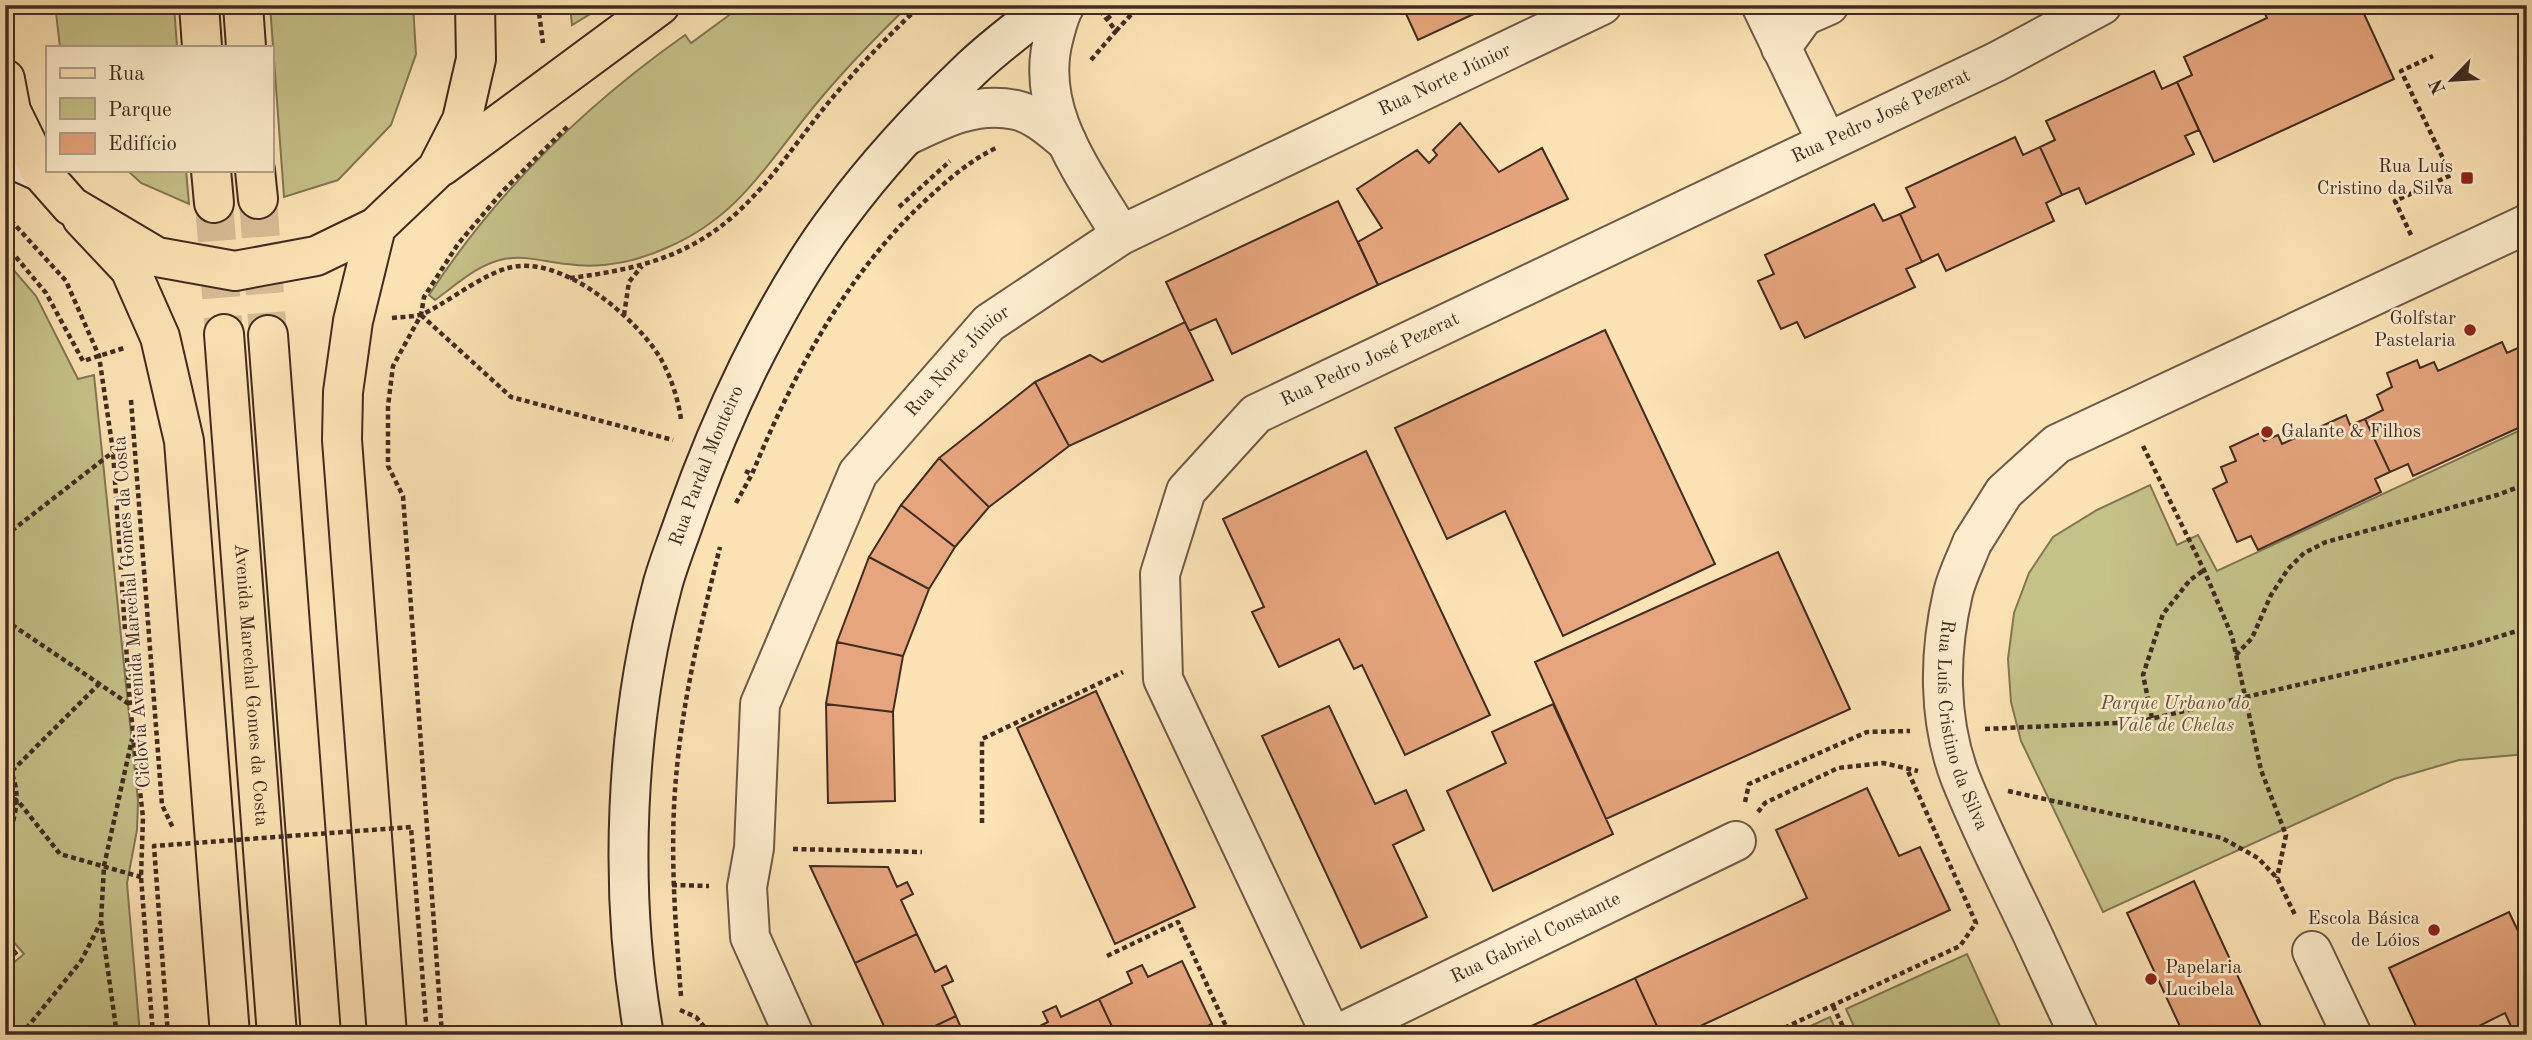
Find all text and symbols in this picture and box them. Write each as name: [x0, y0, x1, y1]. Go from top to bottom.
street label: Rua Norte Júnior: [1376, 40, 1514, 120]
legend: [46, 46, 273, 172]
north arrow: [2416, 46, 2486, 116]
text: Rua: [108, 64, 145, 85]
street label: Rua Pedro José Pezerat: [1789, 66, 1973, 167]
text: N: [2427, 75, 2451, 97]
text: Parque: [108, 100, 172, 121]
text: Edifício: [108, 134, 177, 155]
place label: Rua Luís Cristino da Silva: [2317, 158, 2454, 199]
marker: Rua Luís Cristino da Silva: [2459, 170, 2475, 186]
street label: Rua Norte Júnior: [902, 302, 1013, 421]
street label: Rua Pedro José Pezerat: [1278, 309, 1462, 410]
place label: Golfstar Pastelaria: [2374, 310, 2457, 351]
marker: Golfstar Pastelaria: [2462, 322, 2478, 338]
street label: Rua Pardal Monteiro: [667, 383, 748, 549]
place label: Galante & Filhos: [2281, 423, 2421, 442]
marker: Galante & Filhos: [2259, 424, 2275, 440]
street label: Ciclovia Avenida Marechal Gomes da Costa: [111, 435, 155, 789]
street label: Avenida Marechal Gomes da Costa: [230, 543, 271, 828]
street label: Rua Luís Cristino da Silva: [1933, 618, 1991, 834]
park label: Parque Urbano do Vale de Chelas: [2099, 695, 2250, 736]
street label: Rua Gabriel Constante: [1448, 889, 1624, 987]
place label: Escola Básica de Lóios: [2308, 910, 2421, 951]
marker: Escola Básica de Lóios: [2426, 922, 2442, 938]
place label: Papelaria Lucibela: [2165, 959, 2242, 1000]
marker: Papelaria Lucibela: [2143, 971, 2159, 987]

